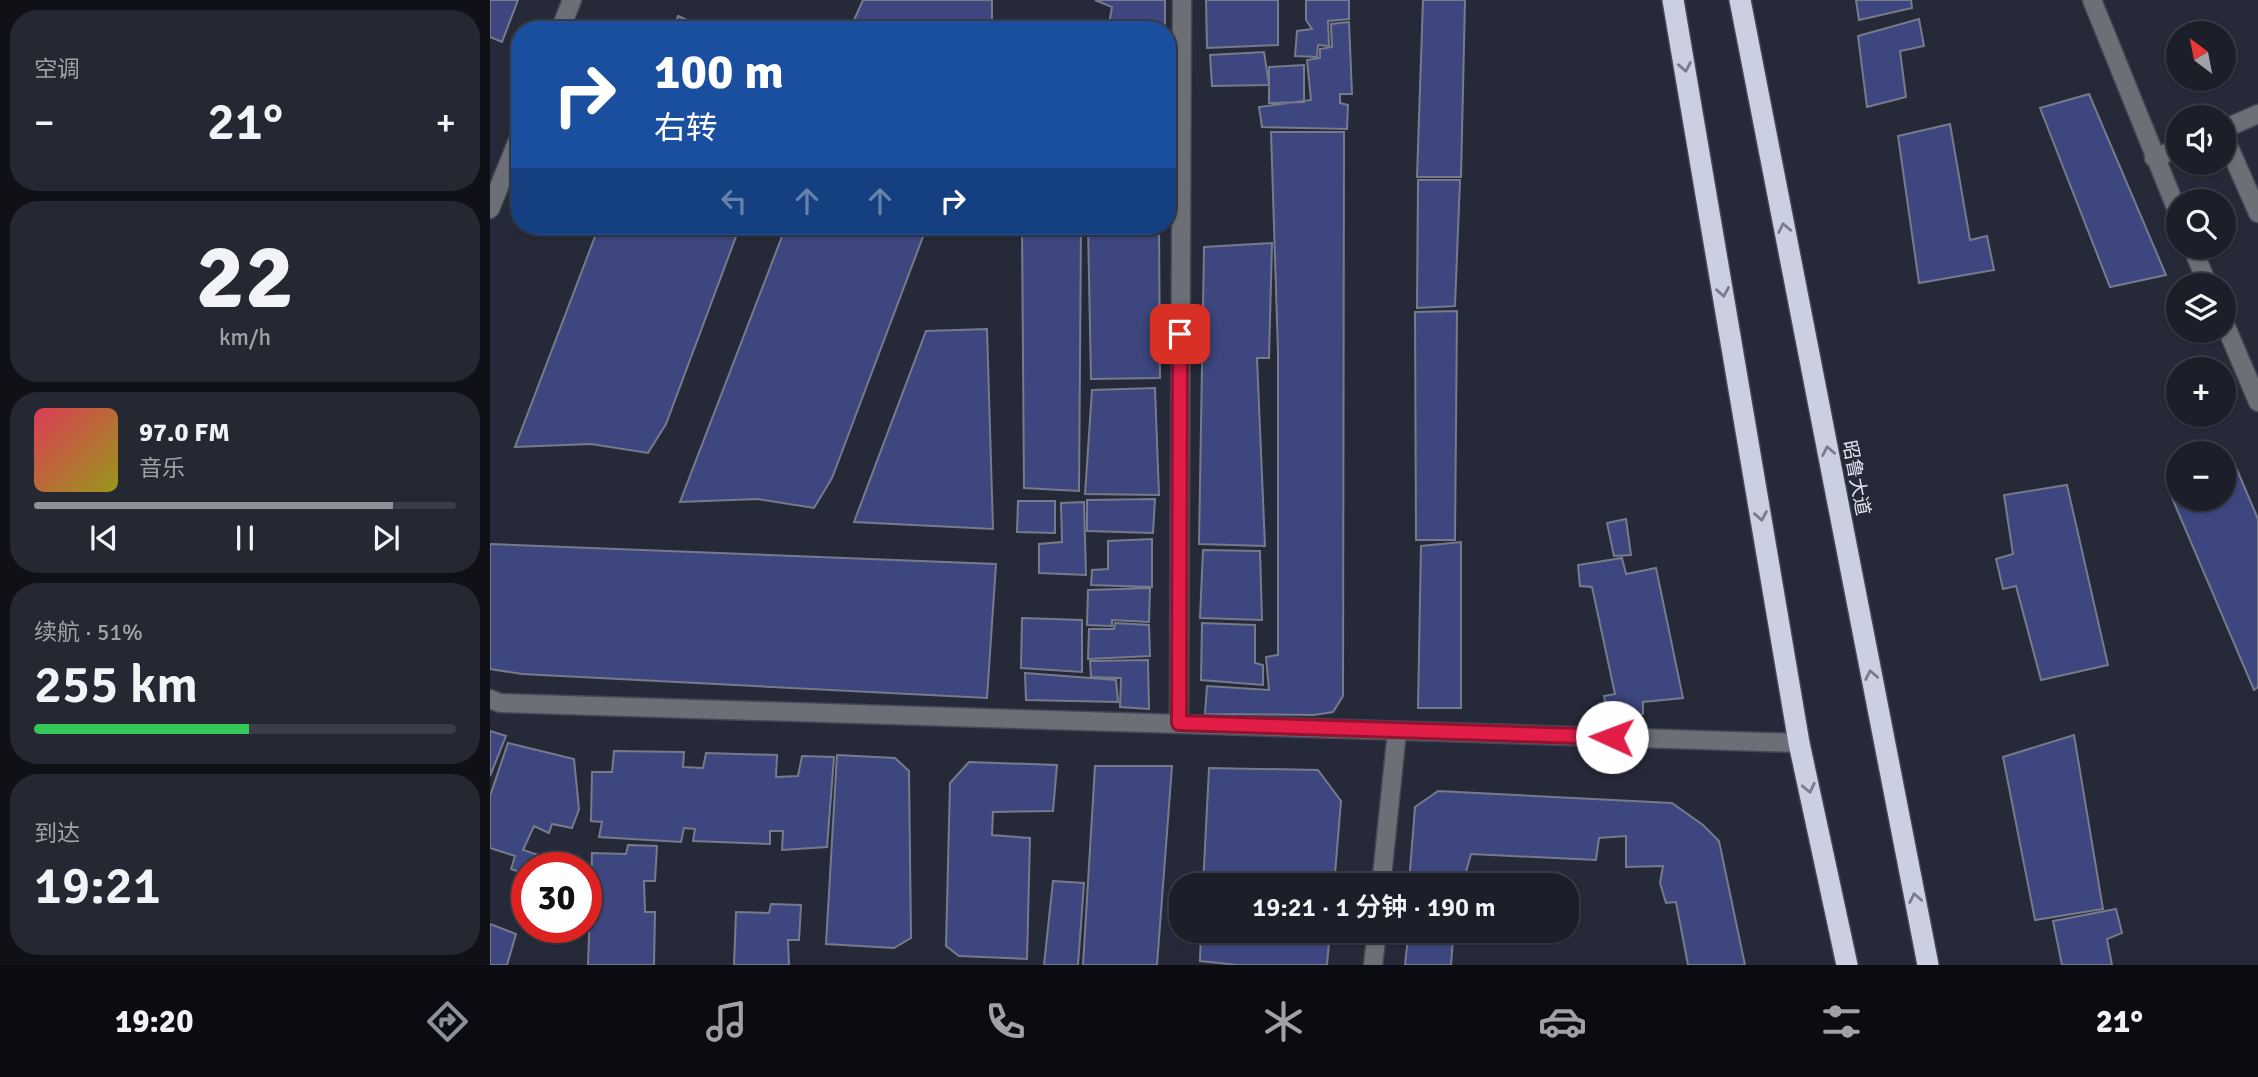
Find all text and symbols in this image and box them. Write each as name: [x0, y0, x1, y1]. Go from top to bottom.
north arrow: [2166, 21, 2236, 91]
map controls: [2166, 21, 2236, 511]
text: 100 m: [654, 42, 784, 102]
icon: right: [539, 49, 630, 140]
text: 空调: [34, 55, 80, 84]
one-way arrow: [1677, 61, 1692, 73]
text: 21°: [207, 90, 283, 154]
text: −: [34, 99, 55, 146]
text: +: [435, 99, 456, 146]
button: sound: [2166, 105, 2236, 175]
text: 右转: [654, 109, 718, 148]
icon: left: [715, 182, 753, 220]
icon: ahead: [788, 182, 826, 220]
icon: ahead: [861, 182, 899, 220]
icon: right: [934, 182, 972, 220]
button: search: [2166, 189, 2236, 259]
text: 22: [196, 221, 294, 334]
one-way arrow: [1777, 222, 1792, 234]
button: layers: [2166, 273, 2236, 343]
one-way arrow: [1715, 286, 1730, 298]
pin: [1150, 304, 1210, 364]
icon: arrive: [1161, 315, 1199, 353]
text: km/h: [219, 323, 271, 352]
button: +: [2166, 357, 2236, 427]
text: 97.0 FM: [139, 417, 230, 449]
street label: 昭鲁大道: [1837, 438, 1875, 518]
button: −: [2166, 441, 2236, 511]
one-way arrow: [1821, 445, 1836, 457]
text: 音乐: [139, 454, 185, 483]
one-way arrow: [1752, 510, 1767, 522]
icon: previous: [85, 519, 123, 557]
icon: pause: [226, 519, 264, 557]
icon: next: [367, 519, 405, 557]
text: 续航 · 51%: [34, 618, 143, 647]
text: 255 km: [34, 653, 198, 717]
one-way arrow: [1865, 669, 1880, 681]
position arrow: [1575, 700, 1649, 774]
one-way arrow: [1800, 782, 1815, 794]
text: 到达: [34, 819, 80, 848]
speed limit sign: 30: [511, 852, 602, 943]
text: 19:21: [34, 854, 161, 918]
text: 19:21 · 1 分钟 · 190 m: [1252, 892, 1496, 924]
one-way arrow: [1908, 892, 1923, 904]
icon: directions: [423, 997, 472, 1046]
icon: music: [702, 997, 751, 1046]
icon: phone: [981, 997, 1030, 1046]
icon: climate: [1259, 997, 1308, 1046]
icon: car: [1538, 997, 1587, 1046]
icon: filters: [1817, 997, 1866, 1046]
text: 19:20: [115, 1002, 193, 1041]
text: 21°: [2096, 1002, 2143, 1041]

